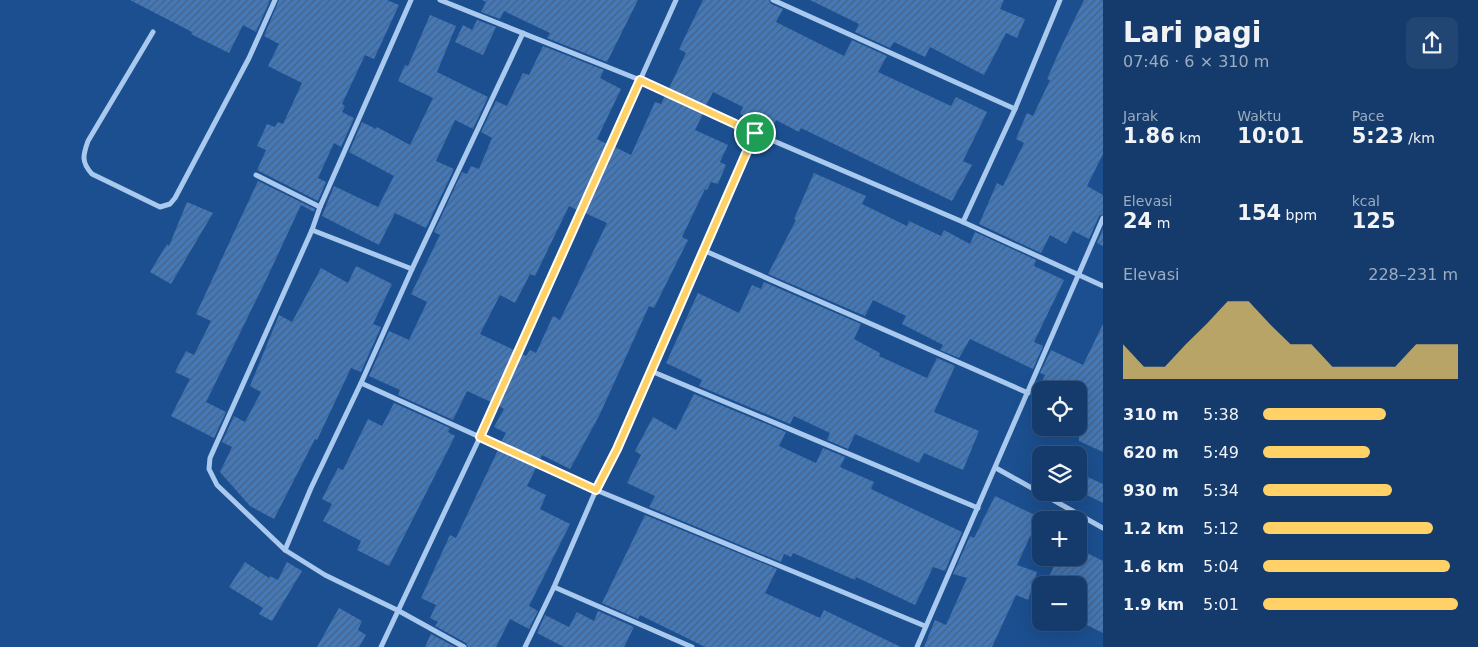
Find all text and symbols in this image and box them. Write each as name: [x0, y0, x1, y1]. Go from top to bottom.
text: Lari pagi: [1123, 16, 1261, 49]
button: share: [1406, 17, 1458, 69]
text: 07:46 · 6 × 310 m: [1123, 52, 1269, 71]
text: Jarak: [1123, 108, 1158, 124]
text: Waktu: [1237, 108, 1281, 124]
text: Pace: [1352, 108, 1384, 124]
pin: [734, 112, 776, 154]
icon: arrive: [741, 119, 769, 147]
text: 1.86: [1123, 124, 1175, 148]
text: 10:01: [1237, 124, 1304, 148]
text: 5:23: [1352, 124, 1404, 148]
text: km: [1175, 130, 1201, 146]
text: /km: [1404, 130, 1435, 146]
text: Elevasi: [1123, 193, 1172, 209]
text: kcal: [1352, 193, 1380, 209]
text: 154: [1237, 201, 1281, 225]
text: bpm: [1281, 207, 1317, 223]
text: 24: [1123, 209, 1152, 233]
text: 125: [1352, 209, 1396, 233]
text: m: [1152, 215, 1170, 231]
text: Elevasi: [1123, 265, 1179, 284]
text: 228–231 m: [1368, 265, 1458, 284]
map controls: [1032, 381, 1087, 631]
button: locate: [1032, 381, 1087, 436]
text: 310 m: [1123, 405, 1179, 424]
text: 5:38: [1203, 405, 1239, 424]
text: 620 m: [1123, 443, 1179, 462]
text: 5:49: [1203, 443, 1239, 462]
button: layers: [1032, 446, 1087, 501]
text: 930 m: [1123, 481, 1179, 500]
text: 5:34: [1203, 481, 1239, 500]
button: +: [1032, 511, 1087, 566]
text: 1.2 km: [1123, 519, 1184, 538]
text: 5:12: [1203, 519, 1239, 538]
text: 1.6 km: [1123, 557, 1184, 576]
text: 5:04: [1203, 557, 1239, 576]
button: −: [1032, 576, 1087, 631]
text: 1.9 km: [1123, 595, 1184, 614]
text: 5:01: [1203, 595, 1239, 614]

